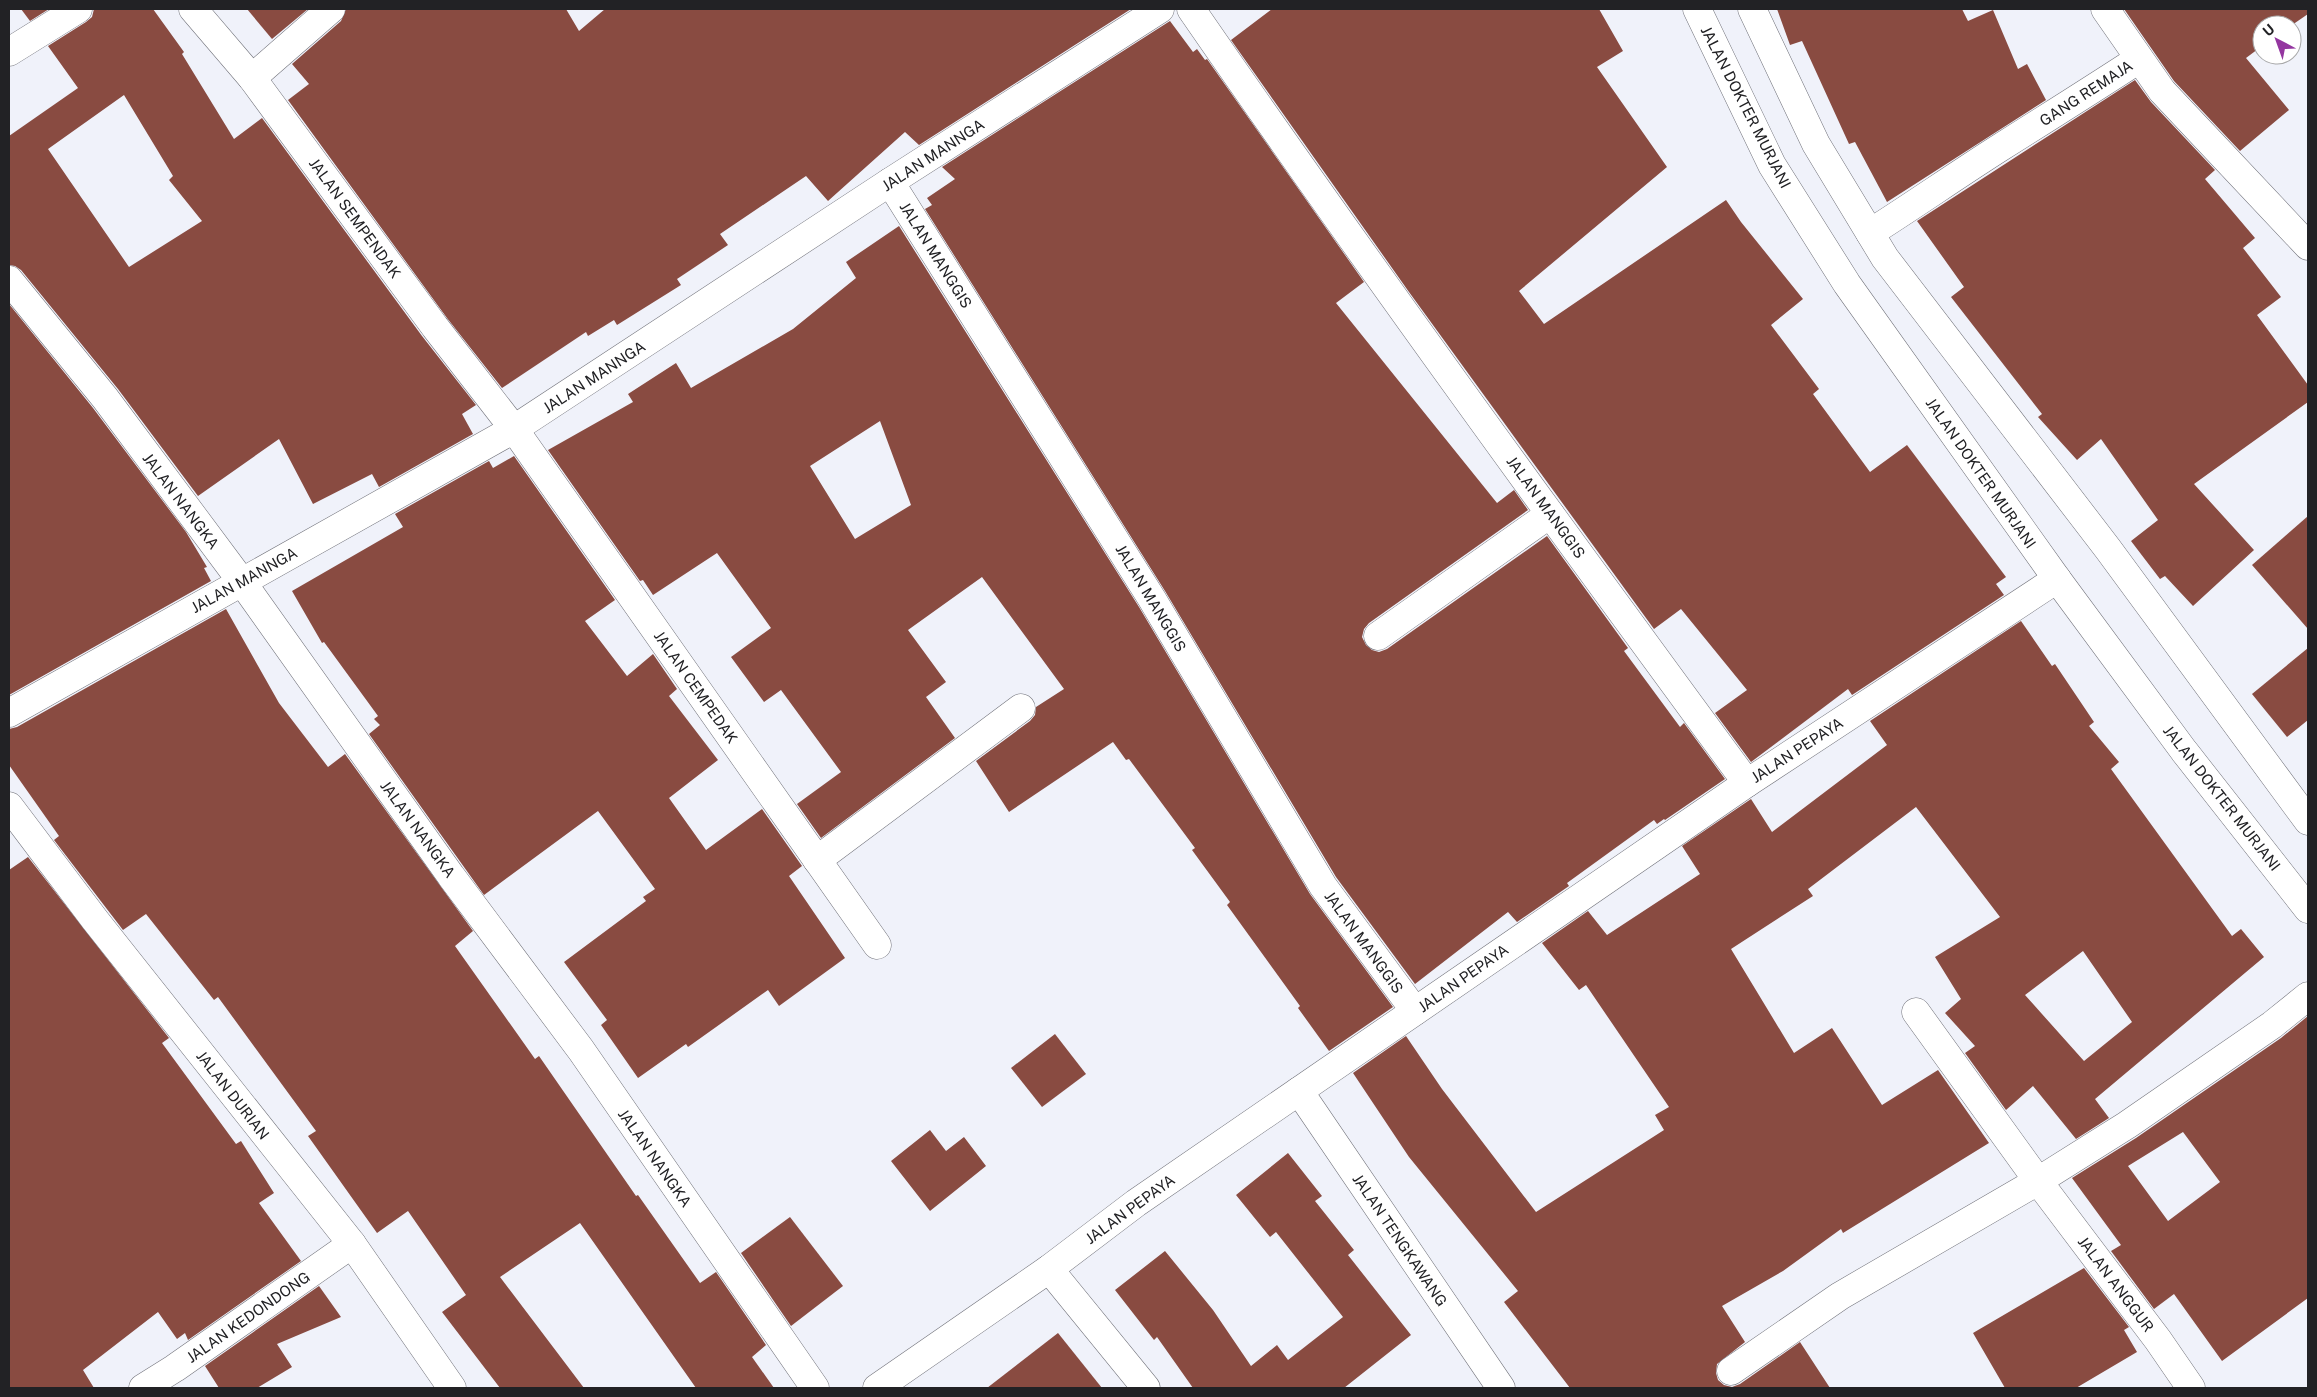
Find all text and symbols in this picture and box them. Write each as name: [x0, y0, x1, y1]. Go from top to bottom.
north arrow: [2252, 15, 2302, 65]
text: U: [2259, 21, 2278, 40]
street label: JALAN DOKTER MURJANI: [1698, 23, 1794, 191]
street label: GANG REMAJA: [2036, 56, 2136, 129]
street label: JALAN MANNGA: [879, 115, 988, 194]
street label: JALAN SEMPENDAK: [306, 155, 404, 281]
street label: JALAN MANGGIS: [896, 199, 976, 311]
street label: JALAN MANNGA: [540, 337, 649, 416]
street label: JALAN DOKTER MURJANI: [1923, 395, 2039, 551]
street label: JALAN NANGKA: [139, 450, 223, 553]
street label: JALAN MANGGIS: [1503, 453, 1589, 561]
street label: JALAN MANGGIS: [1112, 541, 1190, 655]
street label: JALAN MANNGA: [188, 544, 300, 616]
street label: JALAN CEMPEDAK: [651, 628, 741, 746]
street label: JALAN PEPAYA: [1748, 714, 1846, 786]
street label: JALAN DOKTER MURJANI: [2160, 722, 2284, 874]
street label: JALAN NANGKA: [377, 777, 459, 881]
street label: JALAN MANGGIS: [1321, 888, 1407, 996]
street label: JALAN PEPAYA: [1415, 940, 1512, 1015]
street label: JALAN DURIAN: [193, 1047, 273, 1143]
street label: JALAN NANGKA: [615, 1106, 695, 1211]
street label: JALAN PEPAYA: [1082, 1171, 1178, 1247]
street label: JALAN TENGKAWANG: [1349, 1171, 1451, 1309]
street label: JALAN ANGGUR: [2075, 1233, 2157, 1335]
street label: JALAN KEDONDONG: [183, 1268, 313, 1366]

